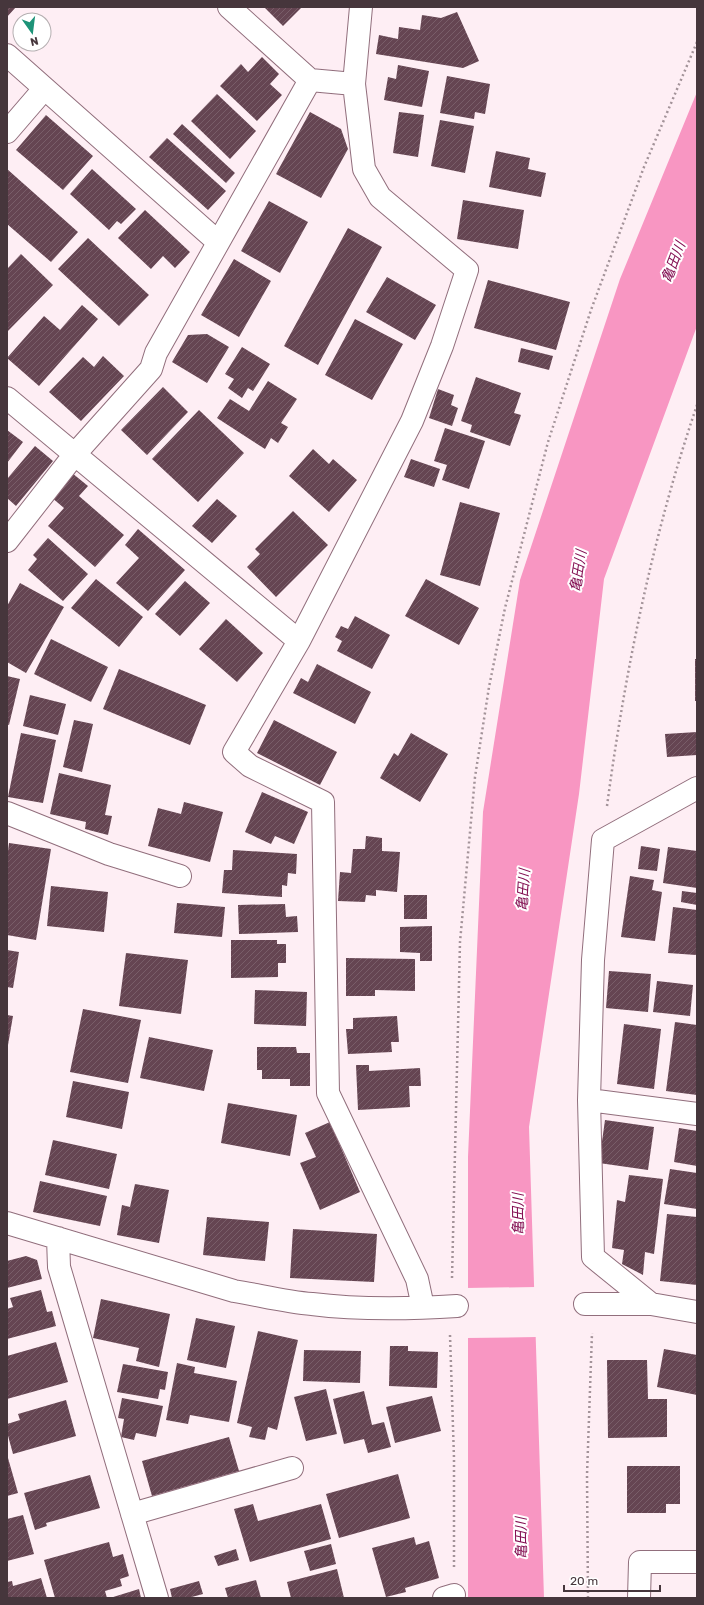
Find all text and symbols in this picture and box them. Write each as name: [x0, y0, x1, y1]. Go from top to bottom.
north arrow: [12, 12, 52, 52]
text: N: [29, 34, 40, 49]
water label: 亀田川: [658, 238, 690, 285]
water label: 亀田川: [567, 547, 590, 593]
water label: 亀田川: [514, 866, 534, 912]
water label: 亀田川: [510, 1191, 527, 1235]
water label: 亀田川: [513, 1515, 530, 1559]
scale bar: [564, 1567, 660, 1593]
text: 20 m: [570, 1574, 598, 1588]

